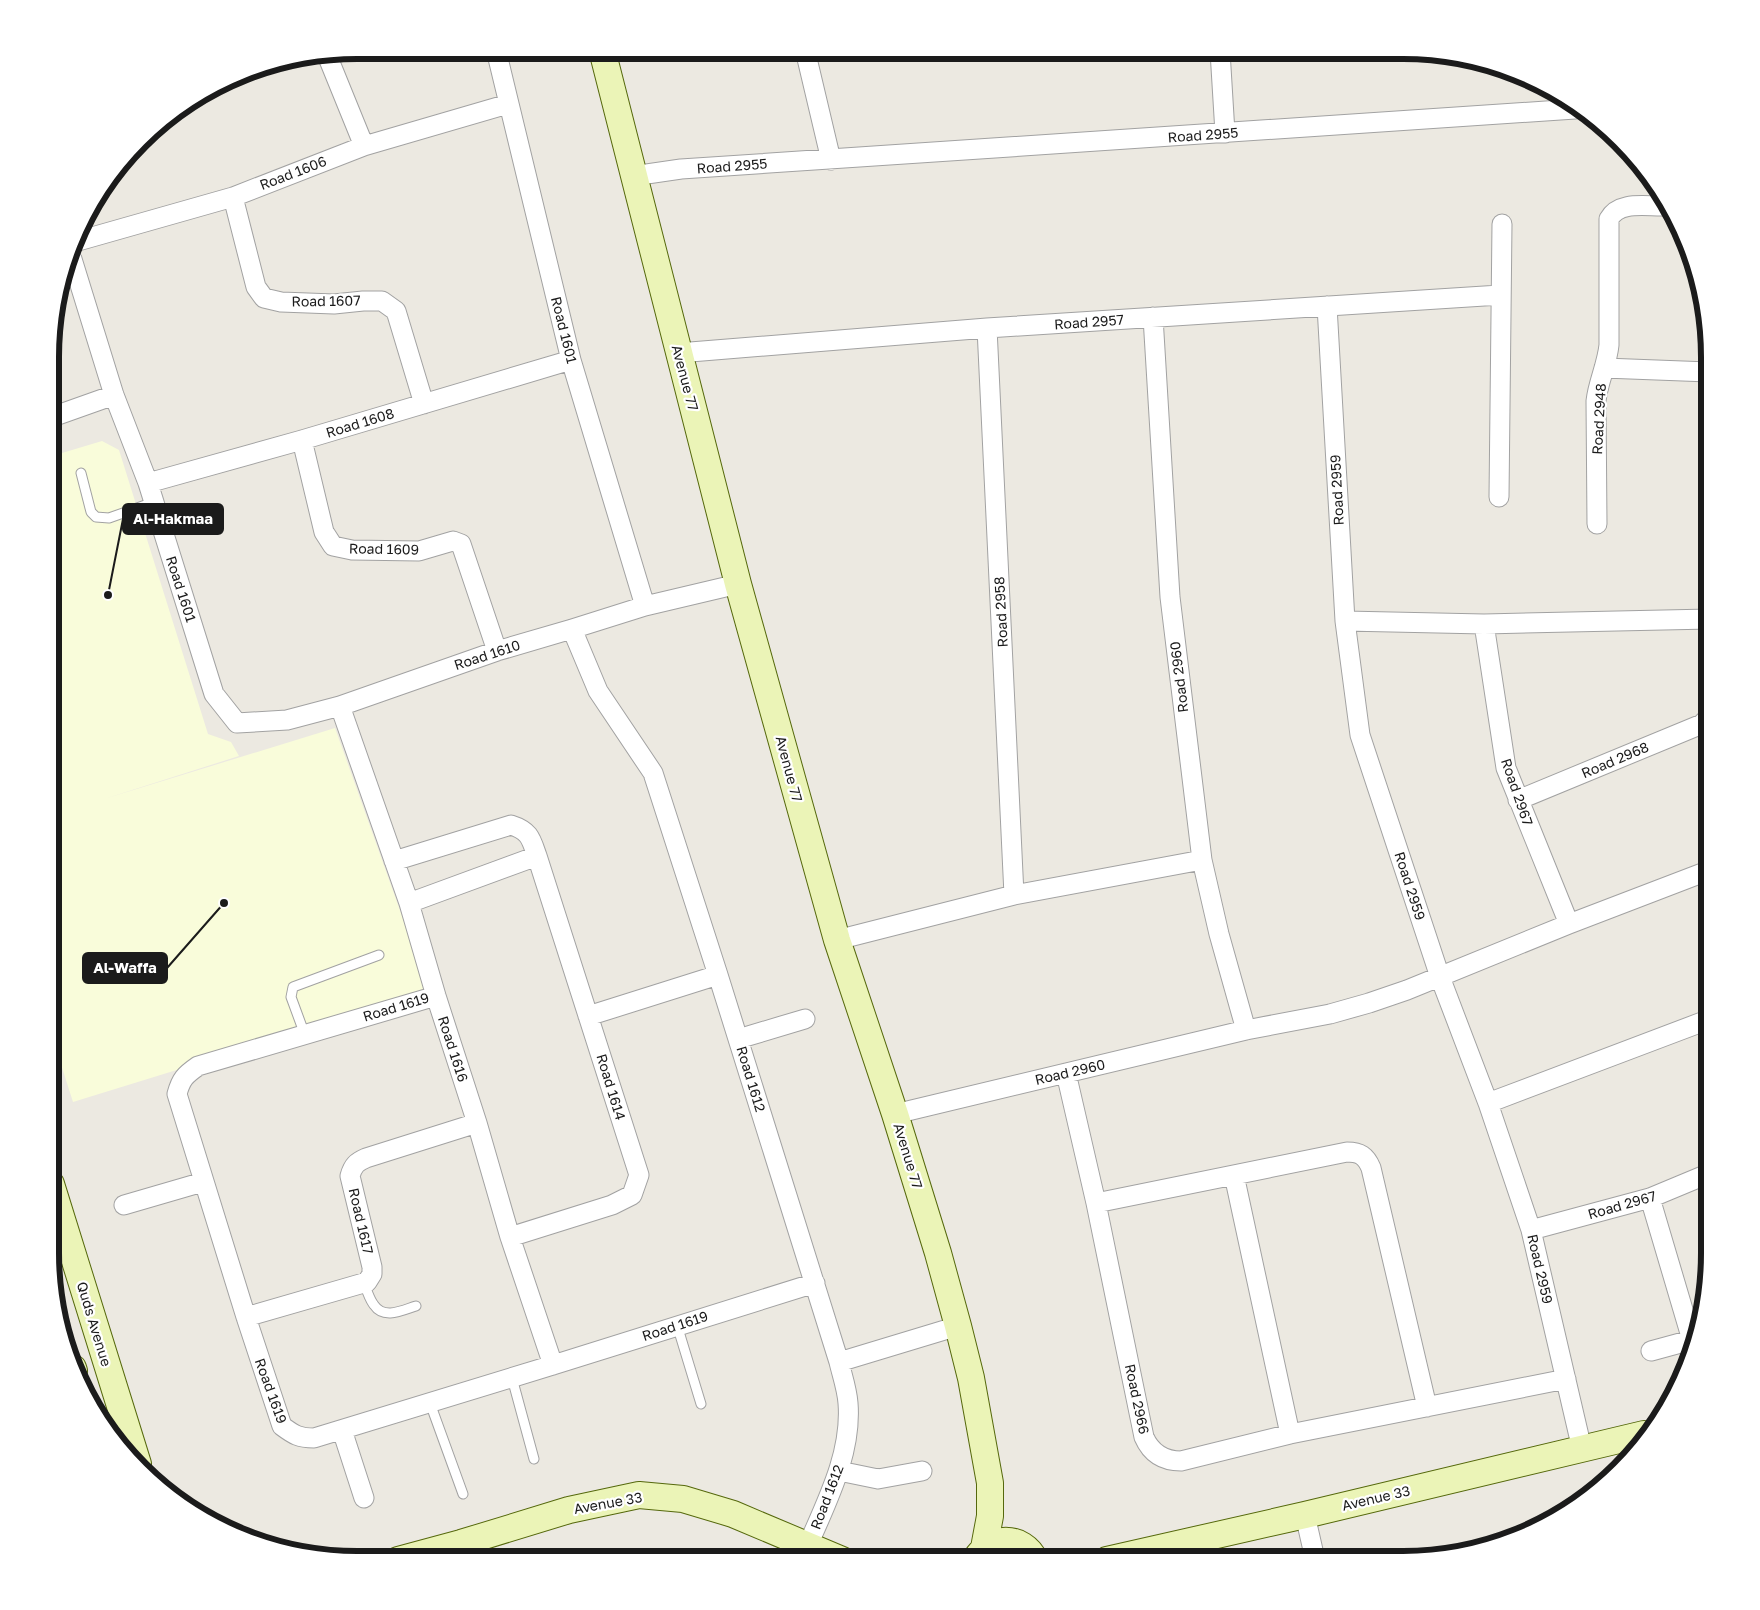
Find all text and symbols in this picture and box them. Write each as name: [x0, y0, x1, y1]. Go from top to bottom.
street label: Road 2955: [1167, 124, 1239, 145]
street label: Road 1606: [257, 152, 329, 193]
street label: Road 2955: [696, 155, 768, 176]
street label: Road 1607: [291, 291, 361, 310]
street label: Road 1601: [548, 295, 581, 365]
street label: Road 2957: [1053, 311, 1124, 332]
street label: Avenue 77: [669, 343, 702, 413]
street label: Road 2948: [1588, 383, 1609, 455]
street label: Road 1608: [324, 404, 396, 441]
street label: Road 2959: [1326, 454, 1347, 526]
callout: Al-Hakmaa: [123, 504, 223, 534]
text: Al-Hakmaa: [133, 509, 213, 527]
street label: Road 1609: [349, 539, 419, 558]
street label: Road 1601: [163, 554, 200, 624]
street label: Road 2958: [990, 576, 1011, 648]
street label: Road 1610: [452, 636, 522, 673]
street label: Road 2960: [1166, 641, 1191, 714]
street label: Avenue 77: [773, 734, 806, 804]
street label: Road 2968: [1579, 738, 1651, 781]
street label: Road 2967: [1498, 756, 1537, 828]
street label: Road 2959: [1391, 849, 1430, 922]
callout: Al-Waffa: [83, 953, 167, 983]
text: Al-Waffa: [93, 958, 157, 976]
street label: Road 1619: [361, 988, 431, 1025]
street label: Road 1616: [435, 1014, 472, 1084]
street label: Road 1612: [733, 1044, 770, 1114]
street label: Road 1614: [593, 1052, 630, 1122]
street label: Road 2960: [1033, 1055, 1107, 1088]
street label: Avenue 77: [890, 1121, 927, 1191]
street label: Road 1617: [346, 1186, 377, 1256]
street label: Road 2967: [1586, 1187, 1658, 1222]
street label: Road 2959: [1524, 1232, 1557, 1305]
street label: Quds Avenue: [74, 1279, 115, 1368]
street label: Road 1619: [640, 1307, 710, 1344]
street label: Road 1619: [252, 1356, 291, 1426]
street label: Road 2966: [1122, 1362, 1153, 1436]
street label: Road 1612: [806, 1462, 847, 1532]
street label: Avenue 33: [1340, 1481, 1412, 1514]
street label: Avenue 33: [572, 1488, 644, 1517]

